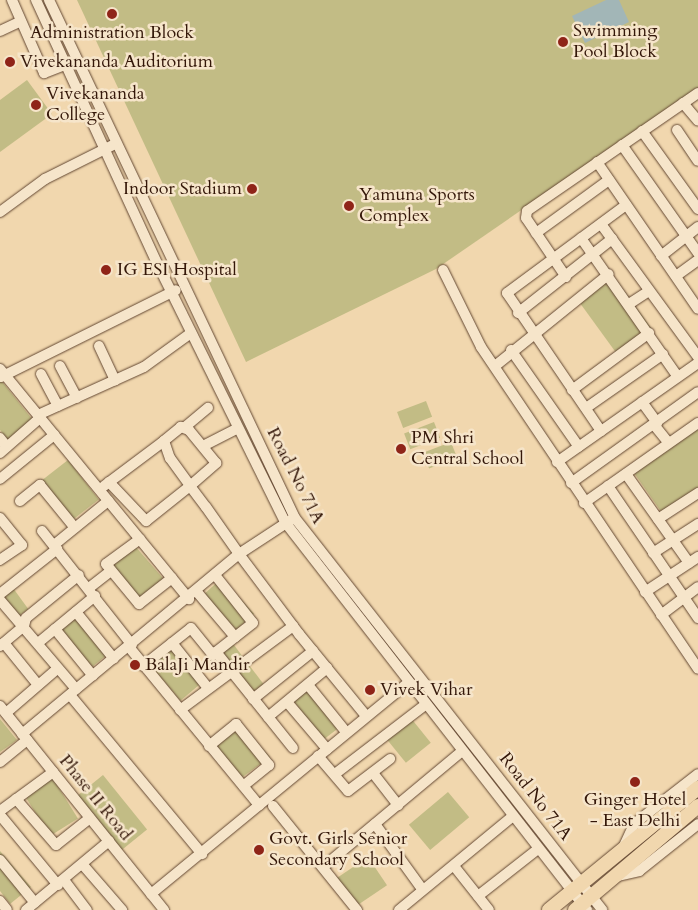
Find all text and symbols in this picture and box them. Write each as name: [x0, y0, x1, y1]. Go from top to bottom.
marker: Administration Block: [106, 8, 118, 20]
place label: Swimming Pool Block: [573, 21, 657, 64]
place label: Administration Block: [30, 22, 194, 44]
marker: Swimming Pool Block: [557, 36, 569, 48]
place label: Vivekananda Auditorium: [20, 51, 213, 73]
marker: Vivekananda Auditorium: [4, 56, 16, 68]
place label: Vivekananda College: [46, 84, 145, 126]
marker: Vivekananda College: [30, 99, 42, 111]
place label: Indoor Stadium: [123, 178, 242, 200]
marker: Indoor Stadium: [246, 183, 258, 195]
place label: Yamuna Sports Complex: [359, 185, 475, 228]
marker: Yamuna Sports Complex: [343, 200, 355, 212]
place label: IG ESI Hospital: [117, 259, 237, 281]
marker: IG ESI Hospital: [99, 263, 113, 277]
street label: Road No 71A: [261, 424, 329, 528]
place label: PM Shri Central School: [411, 428, 524, 470]
marker: PM Shri Central School: [395, 443, 407, 455]
place label: BalaJi Mandir: [145, 654, 250, 676]
marker: BalaJi Mandir: [129, 659, 141, 671]
place label: Vivek Vihar: [380, 679, 473, 701]
marker: Vivek Vihar: [364, 684, 376, 696]
street label: Road No 71A: [494, 749, 576, 845]
street label: Phase II Road: [54, 751, 136, 845]
marker: Ginger Hotel - East Delhi: [629, 776, 641, 788]
place label: Ginger Hotel - East Delhi: [584, 790, 686, 832]
place label: Govt. Girls Senior Secondary School: [269, 829, 407, 872]
marker: Govt. Girls Senior Secondary School: [253, 844, 265, 856]

